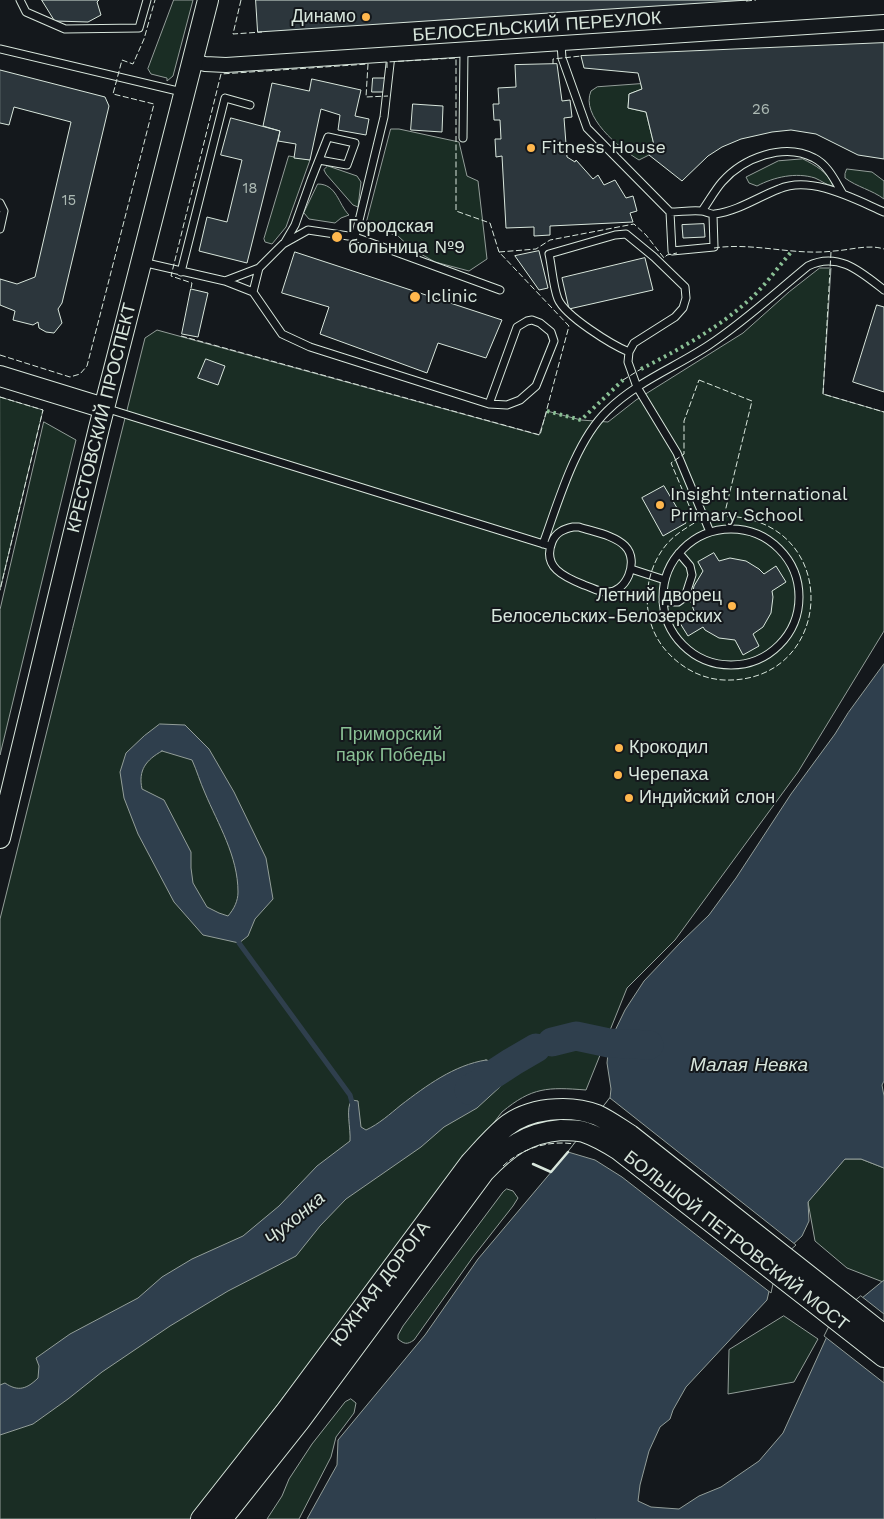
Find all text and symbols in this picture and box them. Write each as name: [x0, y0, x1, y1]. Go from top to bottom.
place label: Динамо: [291, 6, 356, 28]
street label: БЕЛОСЕЛЬСКИЙ ПЕРЕУЛОК: [412, 8, 662, 46]
marker: Динамо: [360, 11, 372, 23]
house number: 26: [752, 101, 770, 119]
place label: Fitness House: [541, 137, 666, 159]
marker: Fitness House: [525, 142, 537, 154]
house number: 18: [242, 180, 258, 198]
house number: 15: [62, 192, 76, 210]
place label: Городская больница №9: [348, 216, 465, 258]
marker: Городская больница №9: [330, 230, 344, 244]
place label: Iclinic: [426, 286, 478, 308]
marker: Iclinic: [408, 290, 422, 304]
street label: КРЕСТОВСКИЙ ПРОСПЕКТ: [63, 301, 141, 535]
place label: Insight International Primary School: [670, 484, 847, 526]
marker: Insight International Primary School: [654, 499, 666, 511]
place label: Летний дворец Белосельских-Белозерских: [491, 585, 722, 628]
marker: Летний дворец Белосельских-Белозерских: [726, 600, 738, 612]
park label: Приморский парк Победы: [336, 724, 446, 766]
place label: Крокодил: [629, 737, 708, 759]
marker: Крокодил: [613, 742, 625, 754]
place label: Черепаха: [628, 764, 709, 786]
marker: Черепаха: [612, 769, 624, 781]
place label: Индийский слон: [639, 787, 775, 809]
marker: Индийский слон: [623, 792, 635, 804]
water label: Малая Невка: [690, 1054, 808, 1076]
street label: БОЛЬШОЙ ПЕТРОВСКИЙ МОСТ: [619, 1146, 853, 1336]
water label: Чухонка: [260, 1187, 330, 1251]
street label: ЮЖНАЯ ДОРОГА: [327, 1217, 435, 1351]

